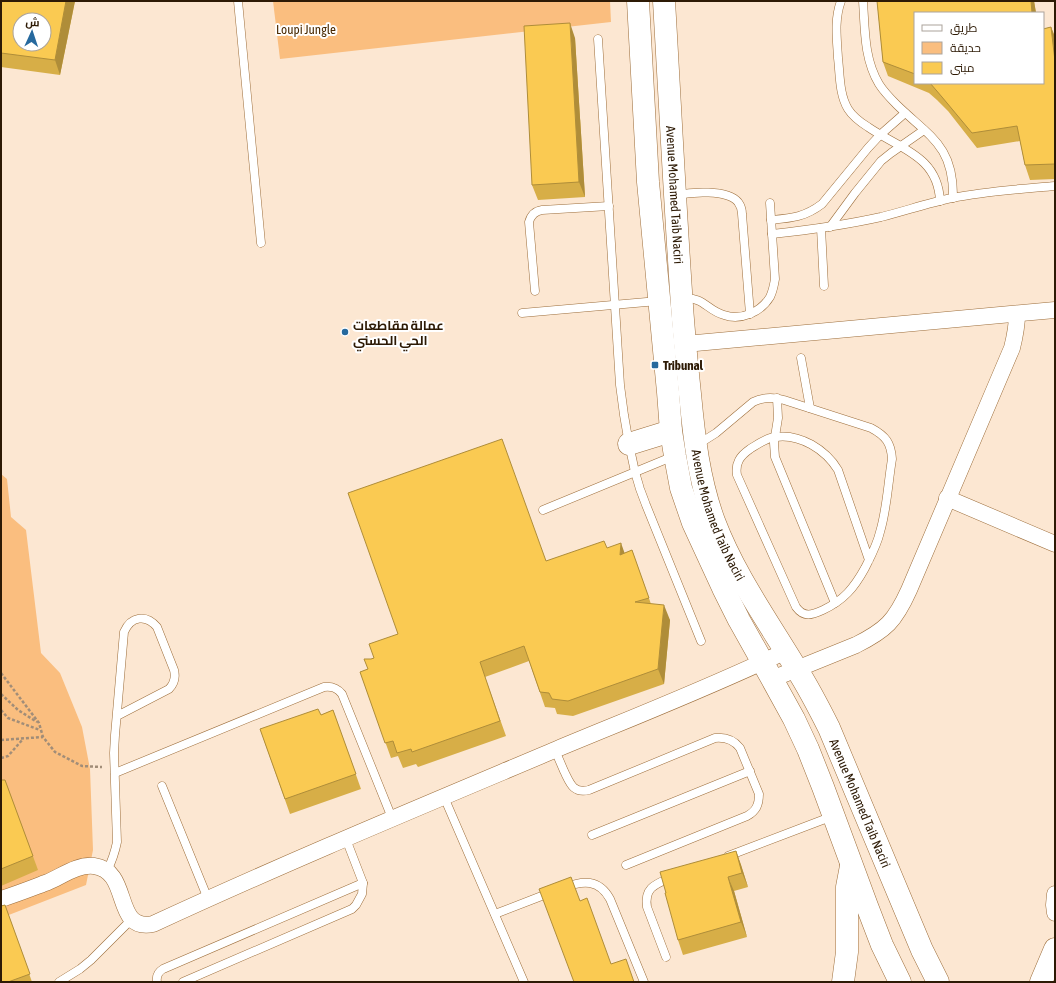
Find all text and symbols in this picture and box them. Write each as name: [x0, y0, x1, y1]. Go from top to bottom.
north arrow: [12, 12, 52, 52]
legend: [914, 12, 1044, 84]
text: ش: [25, 16, 40, 29]
text: طريق: [950, 21, 978, 35]
park label: Loupi Jungle: [276, 22, 336, 37]
text: حديقة: [950, 41, 981, 55]
text: مبنى: [950, 61, 975, 75]
street label: Avenue Mohamed Taib Naciri: [663, 125, 686, 264]
place label: عمالة مقاطعات الحي الحسني: [353, 318, 444, 352]
marker: عمالة مقاطعات الحي الحسني: [340, 327, 350, 337]
place label: Tribunal: [663, 358, 704, 373]
marker: Tribunal: [650, 360, 660, 370]
street label: Avenue Mohamed Taib Naciri: [689, 448, 748, 583]
street label: Avenue Mohamed Taib Naciri: [826, 737, 894, 870]

